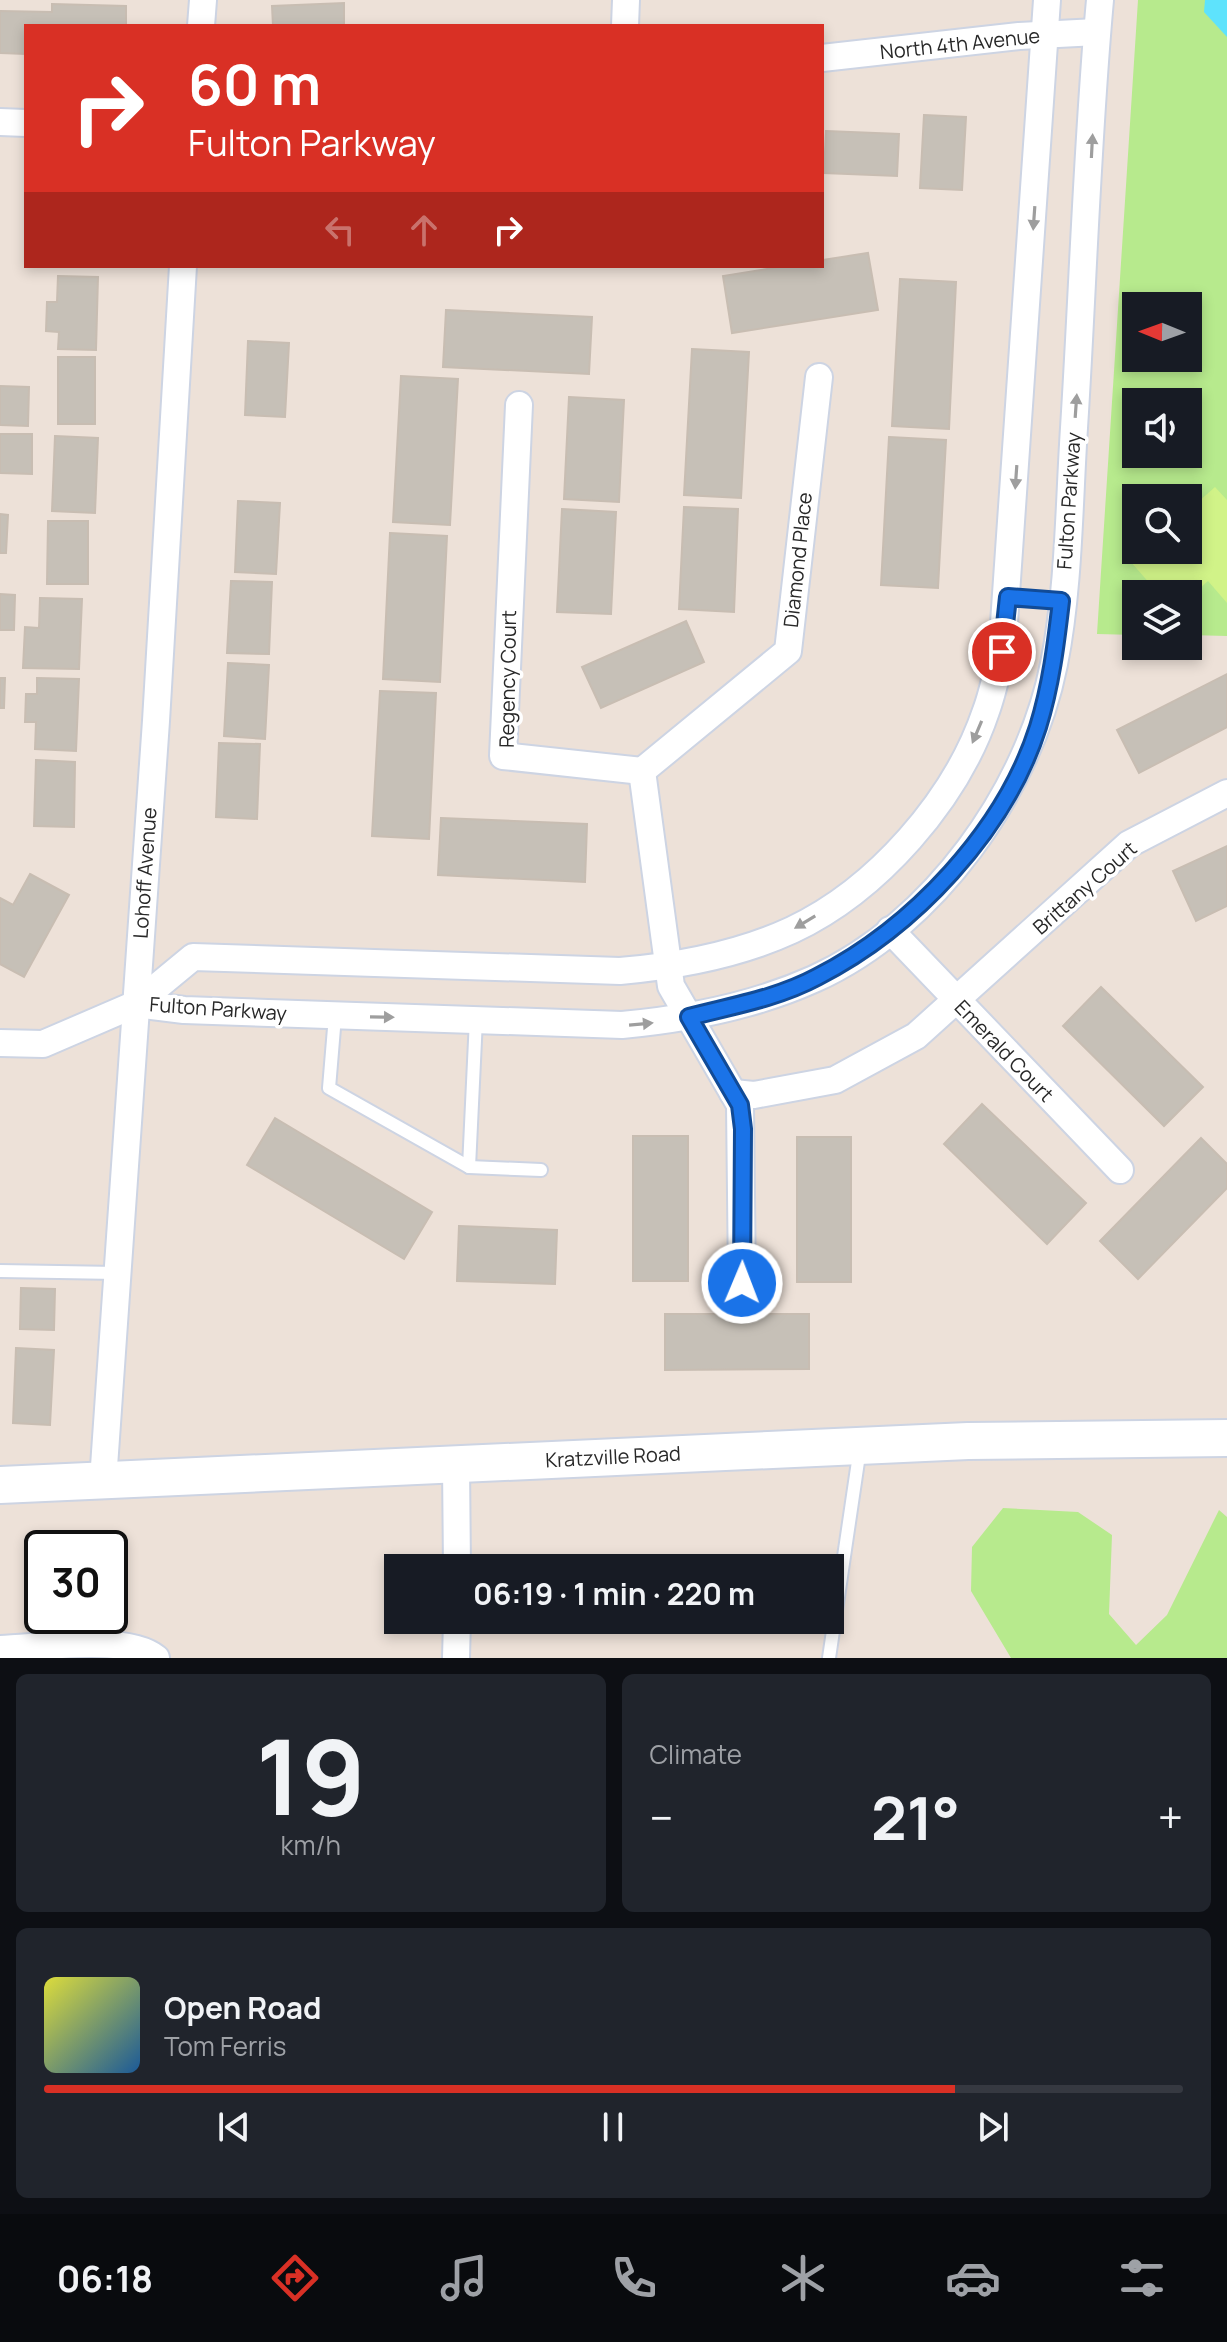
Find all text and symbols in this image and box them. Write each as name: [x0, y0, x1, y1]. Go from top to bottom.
street label: North 4th Avenue: [879, 22, 1041, 65]
text: 60 m: [188, 45, 321, 122]
icon: right: [56, 56, 160, 160]
text: Fulton Parkway: [188, 118, 436, 167]
one-way arrow: [1086, 133, 1099, 158]
one-way arrow: [1027, 206, 1040, 231]
icon: left: [318, 208, 362, 252]
icon: ahead: [402, 208, 446, 252]
icon: right: [486, 208, 530, 252]
north arrow: [1122, 292, 1202, 372]
map controls: [1122, 292, 1202, 660]
button: sound: [1122, 388, 1202, 468]
one-way arrow: [1070, 393, 1083, 418]
street label: Fulton Parkway: [1050, 431, 1087, 571]
one-way arrow: [1009, 465, 1022, 490]
button: search: [1122, 484, 1202, 564]
street label: Diamond Place: [777, 491, 818, 629]
button: layers: [1122, 580, 1202, 660]
street label: Regency Court: [493, 610, 522, 748]
pin: [968, 618, 1036, 686]
icon: arrive: [980, 630, 1024, 674]
one-way arrow: [970, 721, 983, 744]
street label: Lohoff Avenue: [126, 806, 163, 939]
street label: Brittany Court: [1027, 835, 1142, 940]
one-way arrow: [794, 915, 816, 929]
street label: Fulton Parkway: [148, 990, 288, 1027]
street label: Emerald Court: [949, 994, 1060, 1107]
one-way arrow: [370, 1010, 395, 1023]
one-way arrow: [629, 1017, 654, 1030]
position arrow: [700, 1241, 784, 1325]
street label: Kratzville Road: [545, 1439, 681, 1474]
speed limit sign: 30: [24, 1530, 128, 1634]
text: 06:19 · 1 min · 220 m: [473, 1573, 755, 1614]
text: 19: [256, 1704, 366, 1846]
text: Climate: [650, 1736, 742, 1772]
text: 21°: [871, 1776, 960, 1858]
text: −: [650, 1787, 673, 1847]
text: +: [1158, 1787, 1183, 1847]
text: km/h: [281, 1827, 341, 1863]
text: Open Road: [164, 1987, 321, 2028]
text: Tom Ferris: [164, 2028, 286, 2064]
icon: previous: [212, 2105, 256, 2149]
icon: pause: [591, 2105, 635, 2149]
icon: next: [971, 2105, 1015, 2149]
icon: directions: [267, 2250, 323, 2306]
icon: music: [436, 2250, 492, 2306]
icon: phone: [606, 2250, 662, 2306]
icon: climate: [775, 2250, 831, 2306]
icon: car: [945, 2250, 1001, 2306]
icon: filters: [1114, 2250, 1170, 2306]
text: 06:18: [57, 2254, 153, 2303]

